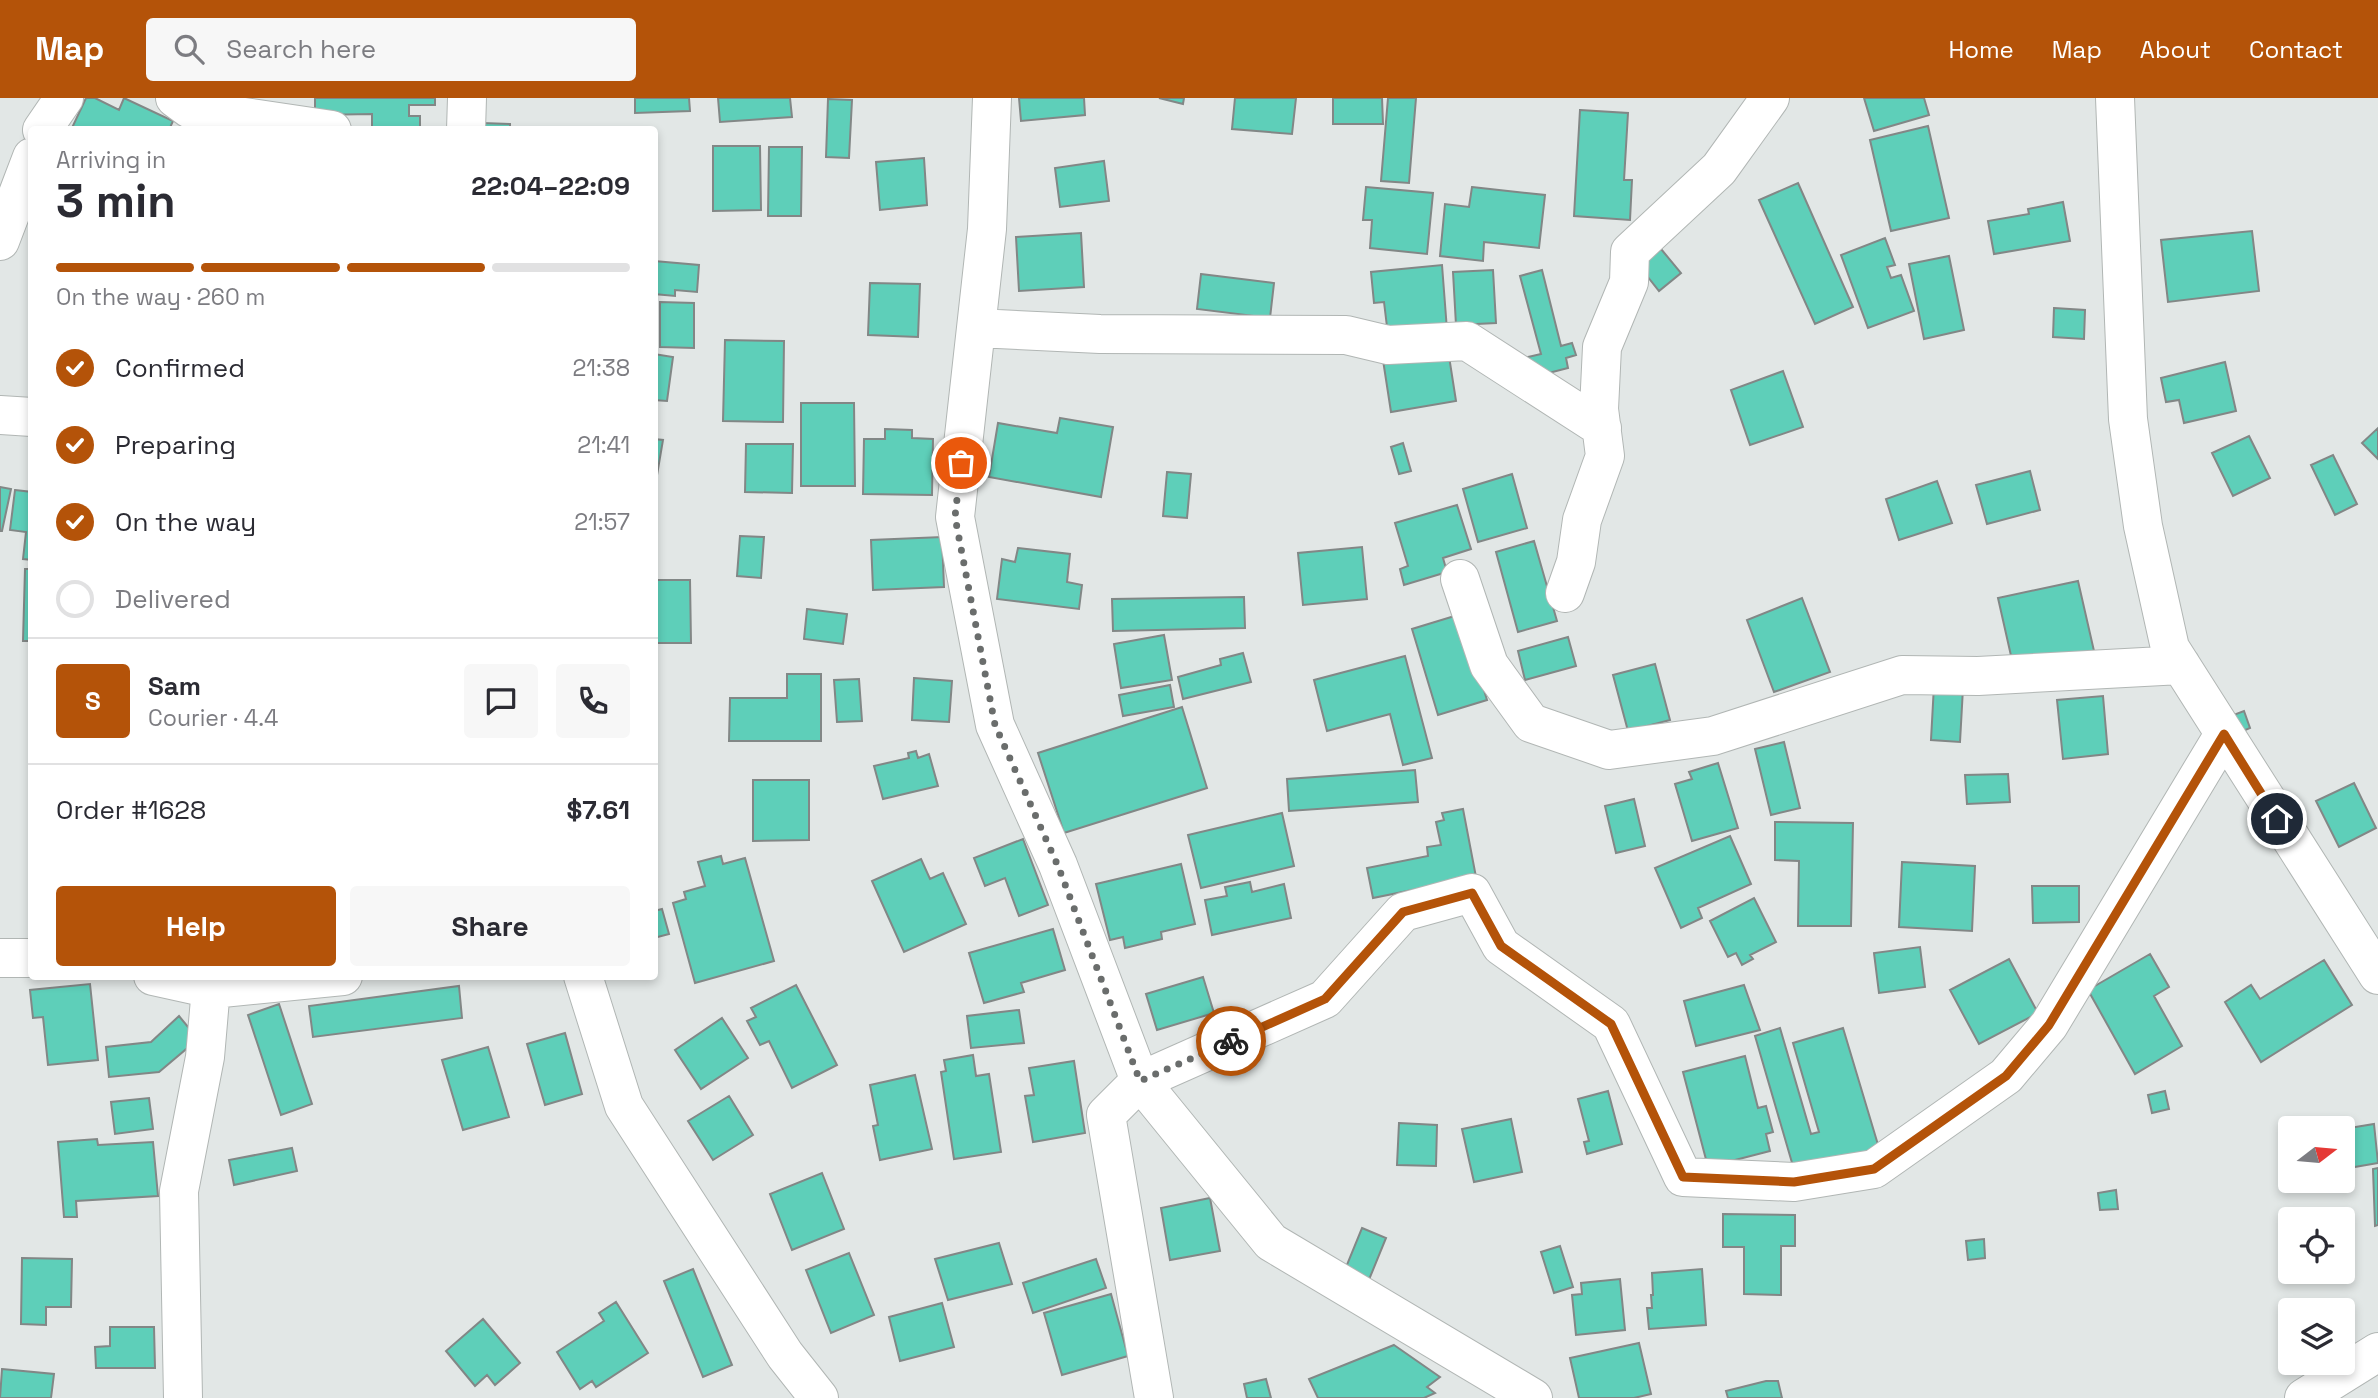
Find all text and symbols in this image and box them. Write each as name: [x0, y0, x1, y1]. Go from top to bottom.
search box: [146, 18, 636, 81]
text: Map: [35, 28, 104, 70]
icon: search: [170, 30, 208, 68]
text: Search here: [226, 32, 376, 66]
text: Home: [1948, 34, 2014, 65]
text: Map: [2052, 34, 2102, 65]
text: About: [2140, 34, 2211, 65]
text: Contact: [2249, 34, 2343, 65]
text: Arriving in: [56, 145, 166, 175]
text: 22:04–22:09: [471, 169, 630, 203]
text: 3 min: [56, 172, 176, 230]
text: On the way · 260 m: [56, 282, 265, 312]
icon: check: [56, 349, 94, 387]
text: Confirmed: [115, 351, 245, 385]
text: 21:38: [572, 353, 630, 383]
icon: check: [56, 426, 94, 464]
text: Preparing: [115, 428, 236, 462]
text: 21:41: [577, 430, 630, 460]
pin: [931, 433, 991, 493]
icon: bag: [942, 444, 980, 482]
icon: check: [56, 503, 94, 541]
text: On the way: [115, 505, 256, 539]
text: 21:57: [574, 507, 630, 537]
text: Delivered: [115, 582, 231, 616]
button: chat: [464, 664, 538, 738]
button: phone: [556, 664, 630, 738]
text: Sam: [148, 669, 201, 703]
text: S: [85, 684, 101, 718]
text: Courier · 4.4: [148, 703, 278, 733]
pin: [2247, 789, 2307, 849]
text: Order #1628: [56, 793, 206, 827]
text: $7.61: [566, 793, 630, 827]
icon: home: [2258, 800, 2296, 838]
button: Help: [56, 886, 336, 966]
button: Share: [350, 886, 630, 966]
courier: [1196, 1006, 1266, 1076]
icon: bike: [1212, 1022, 1250, 1060]
north arrow: [2278, 1116, 2356, 1194]
map controls: [2278, 1116, 2355, 1375]
button: locate: [2278, 1207, 2355, 1284]
button: layers: [2278, 1298, 2355, 1375]

